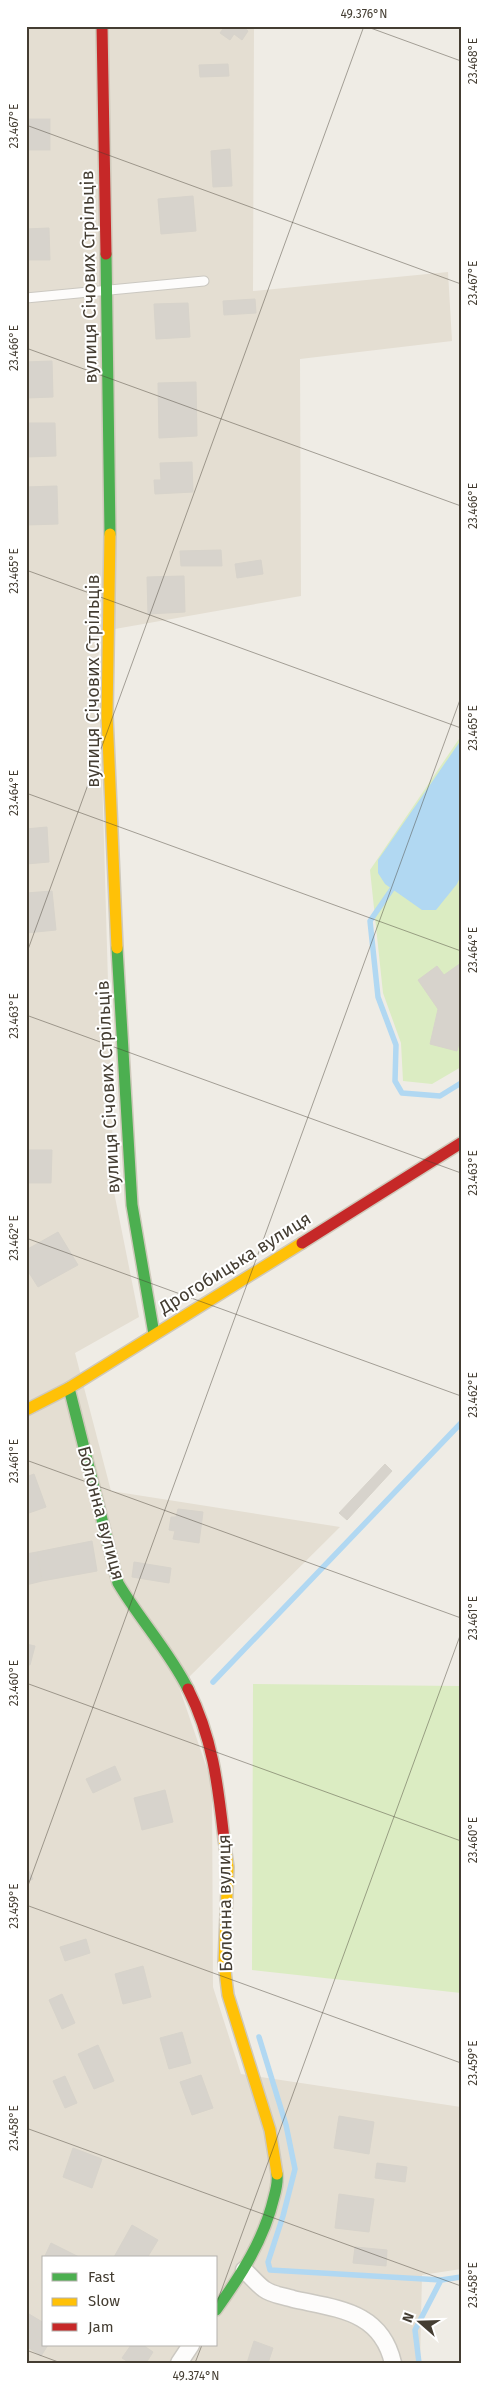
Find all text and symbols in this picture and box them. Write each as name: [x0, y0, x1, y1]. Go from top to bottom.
text: 49.376°N: [340, 7, 388, 21]
text: 23.468°E: [466, 38, 480, 84]
text: 23.467°E: [7, 104, 21, 148]
street label: вулиця Січових Стрільців: [76, 170, 102, 384]
text: 23.467°E: [466, 261, 480, 305]
text: 23.466°E: [7, 325, 21, 371]
text: 23.466°E: [466, 483, 480, 529]
text: 23.465°E: [7, 548, 21, 594]
street label: вулиця Січових Стрільців: [82, 574, 104, 788]
text: 23.465°E: [466, 705, 480, 751]
text: 23.464°E: [7, 770, 21, 816]
text: 23.464°E: [466, 927, 480, 973]
street label: вулиця Січових Стрільців: [91, 980, 125, 1194]
text: 23.463°E: [7, 993, 21, 1039]
text: 23.463°E: [466, 1150, 480, 1196]
street label: Дрогобицька вулиця: [154, 1207, 315, 1319]
text: 23.462°E: [7, 1215, 21, 1261]
text: 23.462°E: [466, 1372, 480, 1418]
text: 23.461°E: [7, 1439, 21, 1483]
street label: Болонна вулиця: [73, 1444, 129, 1582]
text: 23.461°E: [466, 1596, 480, 1640]
text: 23.460°E: [7, 1660, 21, 1706]
text: 23.460°E: [466, 1817, 480, 1863]
street label: Болонна вулиця: [213, 1834, 237, 1972]
text: 23.459°E: [7, 1883, 21, 1929]
text: 23.459°E: [466, 2040, 480, 2086]
text: 23.458°E: [7, 2105, 21, 2151]
legend: [42, 2256, 218, 2346]
text: 23.458°E: [466, 2262, 480, 2308]
text: Fast: [88, 2268, 115, 2286]
text: Slow: [88, 2292, 120, 2310]
north arrow: [394, 2296, 444, 2346]
text: N: [399, 2310, 418, 2325]
text: Jam: [88, 2318, 114, 2336]
text: 49.374°N: [172, 2369, 220, 2383]

